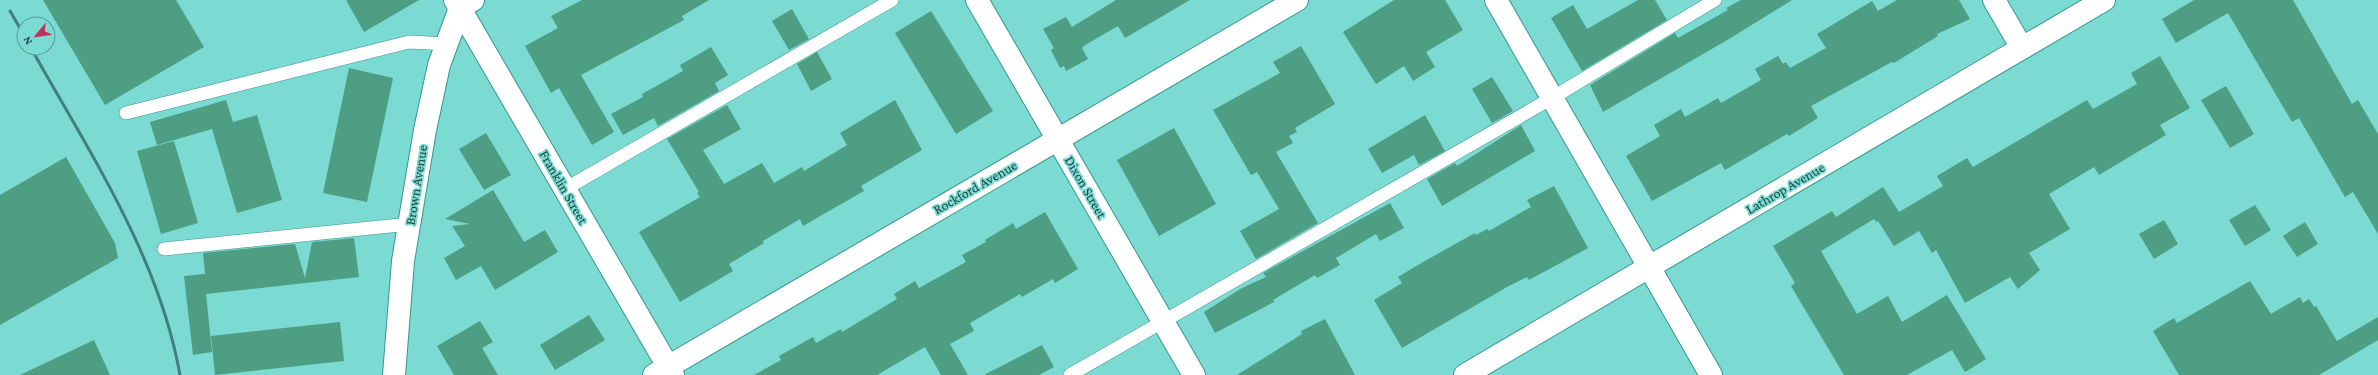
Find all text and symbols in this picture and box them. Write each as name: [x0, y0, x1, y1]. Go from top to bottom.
north arrow: [16, 16, 56, 56]
text: N: [20, 34, 34, 47]
street label: Brown Avenue: [402, 144, 430, 226]
street label: Franklin Street: [536, 147, 592, 227]
street label: Dixon Street: [1062, 153, 1110, 221]
street label: Rockford Avenue: [930, 157, 1020, 217]
street label: Lathrop Avenue: [1743, 159, 1827, 217]

